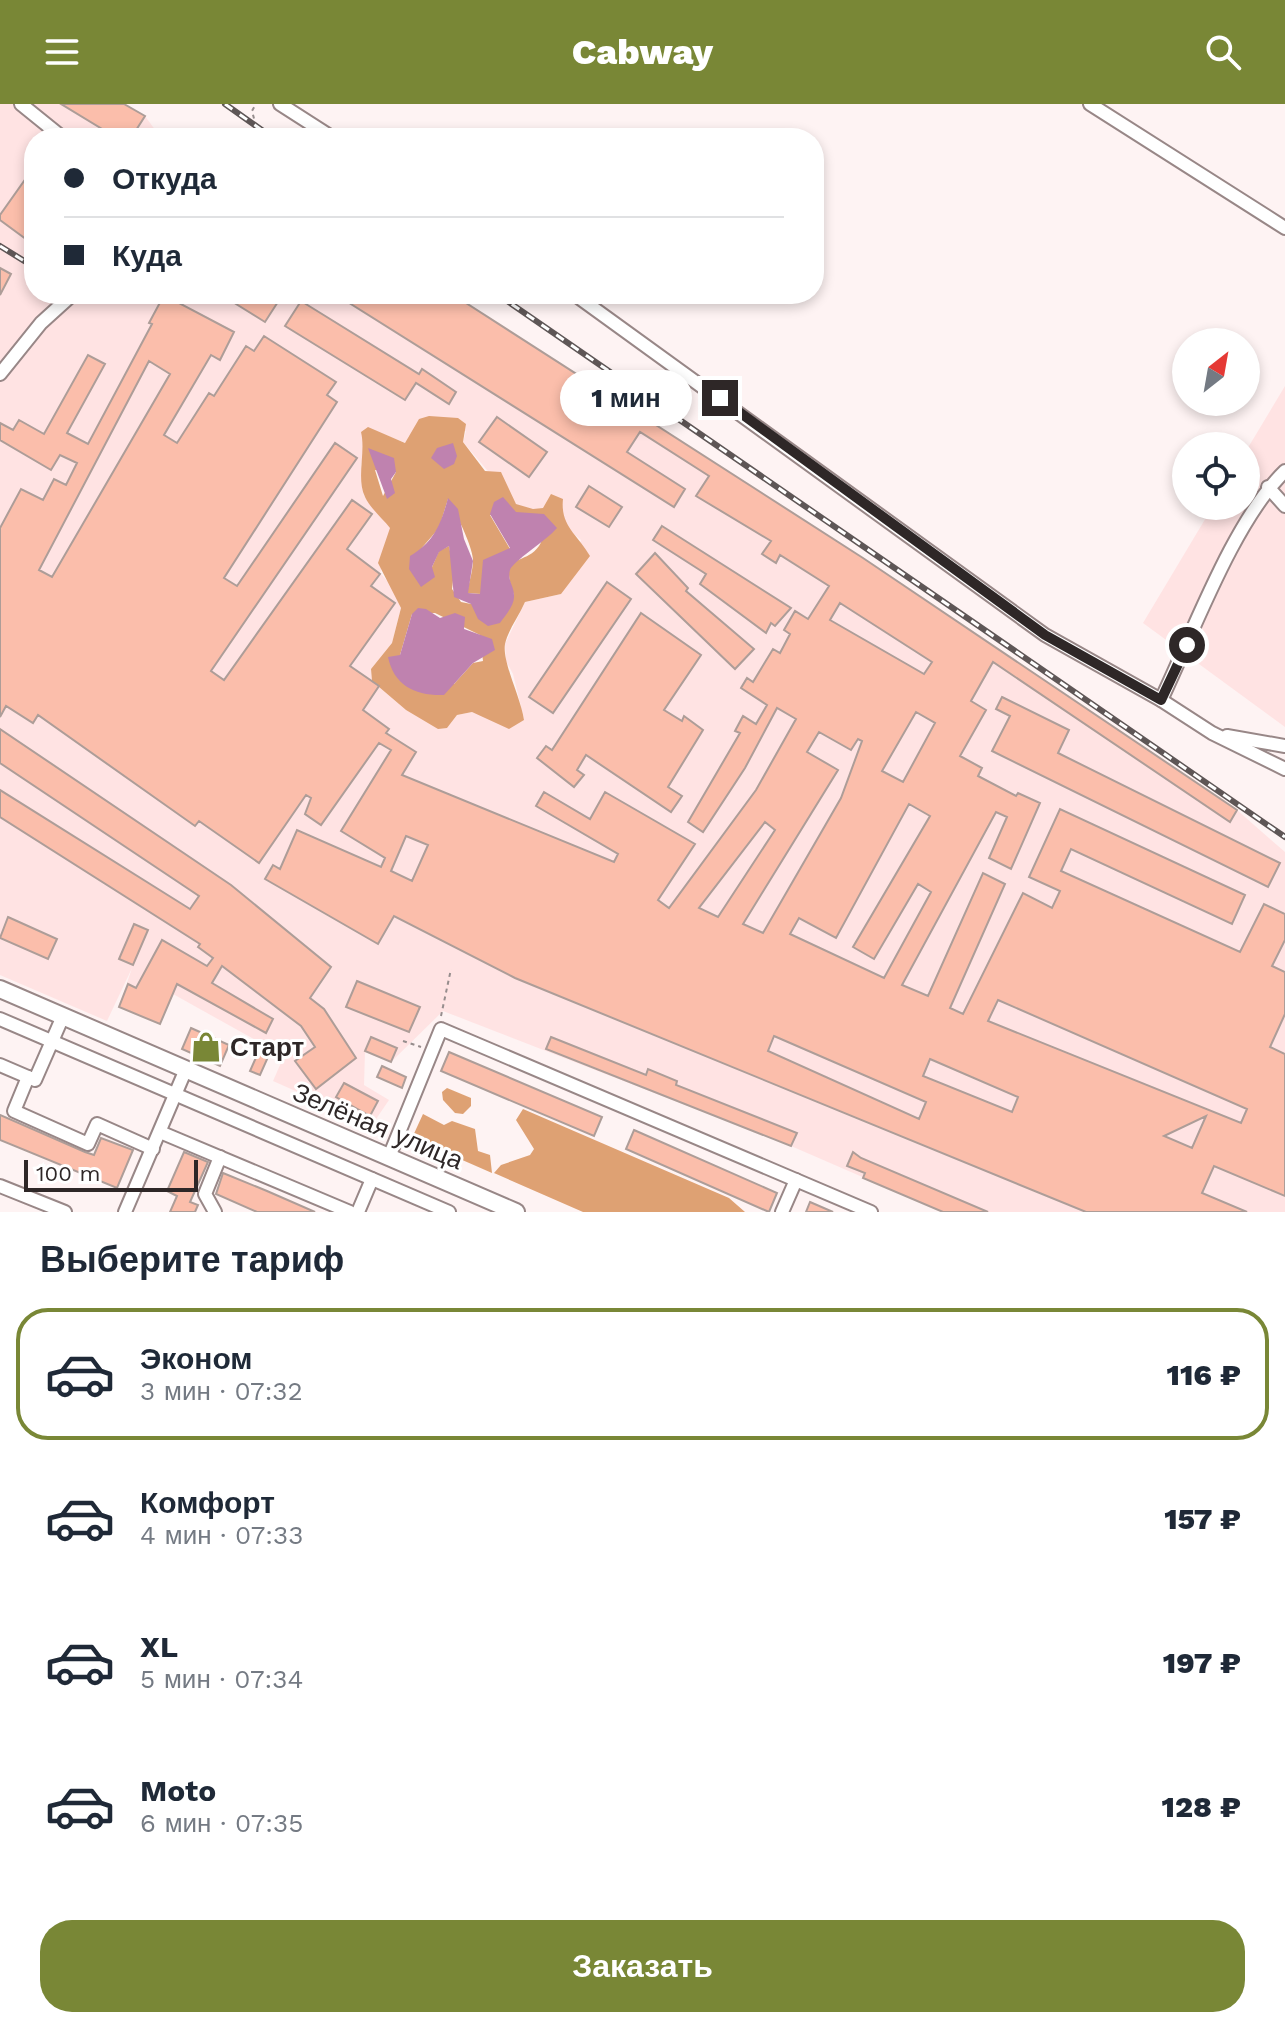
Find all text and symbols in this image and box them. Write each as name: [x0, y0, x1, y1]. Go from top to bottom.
icon: menu: [40, 30, 84, 74]
icon: search: [1201, 30, 1245, 74]
text: Cabway: [572, 31, 713, 73]
text: Откуда: [112, 161, 217, 196]
text: Куда: [112, 238, 182, 273]
north arrow: [1172, 328, 1260, 416]
map controls: [1172, 328, 1260, 520]
callout: 1 мин: [560, 370, 692, 426]
route end: [702, 380, 738, 416]
text: 1 мин: [591, 383, 661, 413]
button: locate: [1172, 432, 1260, 520]
route start: [1169, 627, 1205, 663]
shop icon: Старт: [189, 1030, 223, 1064]
place label: Старт: [230, 1032, 305, 1062]
street label: Зелёная улица: [288, 1077, 468, 1176]
scale bar: [24, 1156, 198, 1192]
text: 100 m: [36, 1161, 100, 1186]
text: Выберите тариф: [40, 1239, 344, 1281]
icon: car: [44, 1338, 116, 1410]
text: Эконом: [140, 1341, 253, 1376]
text: 116 ₽: [1167, 1357, 1241, 1392]
text: 3 мин · 07:32: [140, 1376, 303, 1406]
icon: car: [44, 1482, 116, 1554]
text: Комфорт: [140, 1485, 275, 1520]
text: 157 ₽: [1164, 1501, 1241, 1536]
text: 4 мин · 07:33: [140, 1520, 303, 1550]
icon: car: [44, 1626, 116, 1698]
text: XL: [140, 1629, 178, 1664]
text: 197 ₽: [1163, 1645, 1241, 1680]
text: 5 мин · 07:34: [140, 1664, 303, 1694]
icon: car: [44, 1770, 116, 1842]
text: Moto: [140, 1773, 216, 1808]
text: 128 ₽: [1162, 1789, 1241, 1824]
text: 6 мин · 07:35: [140, 1808, 303, 1838]
button: Заказать: [40, 1920, 1245, 2012]

